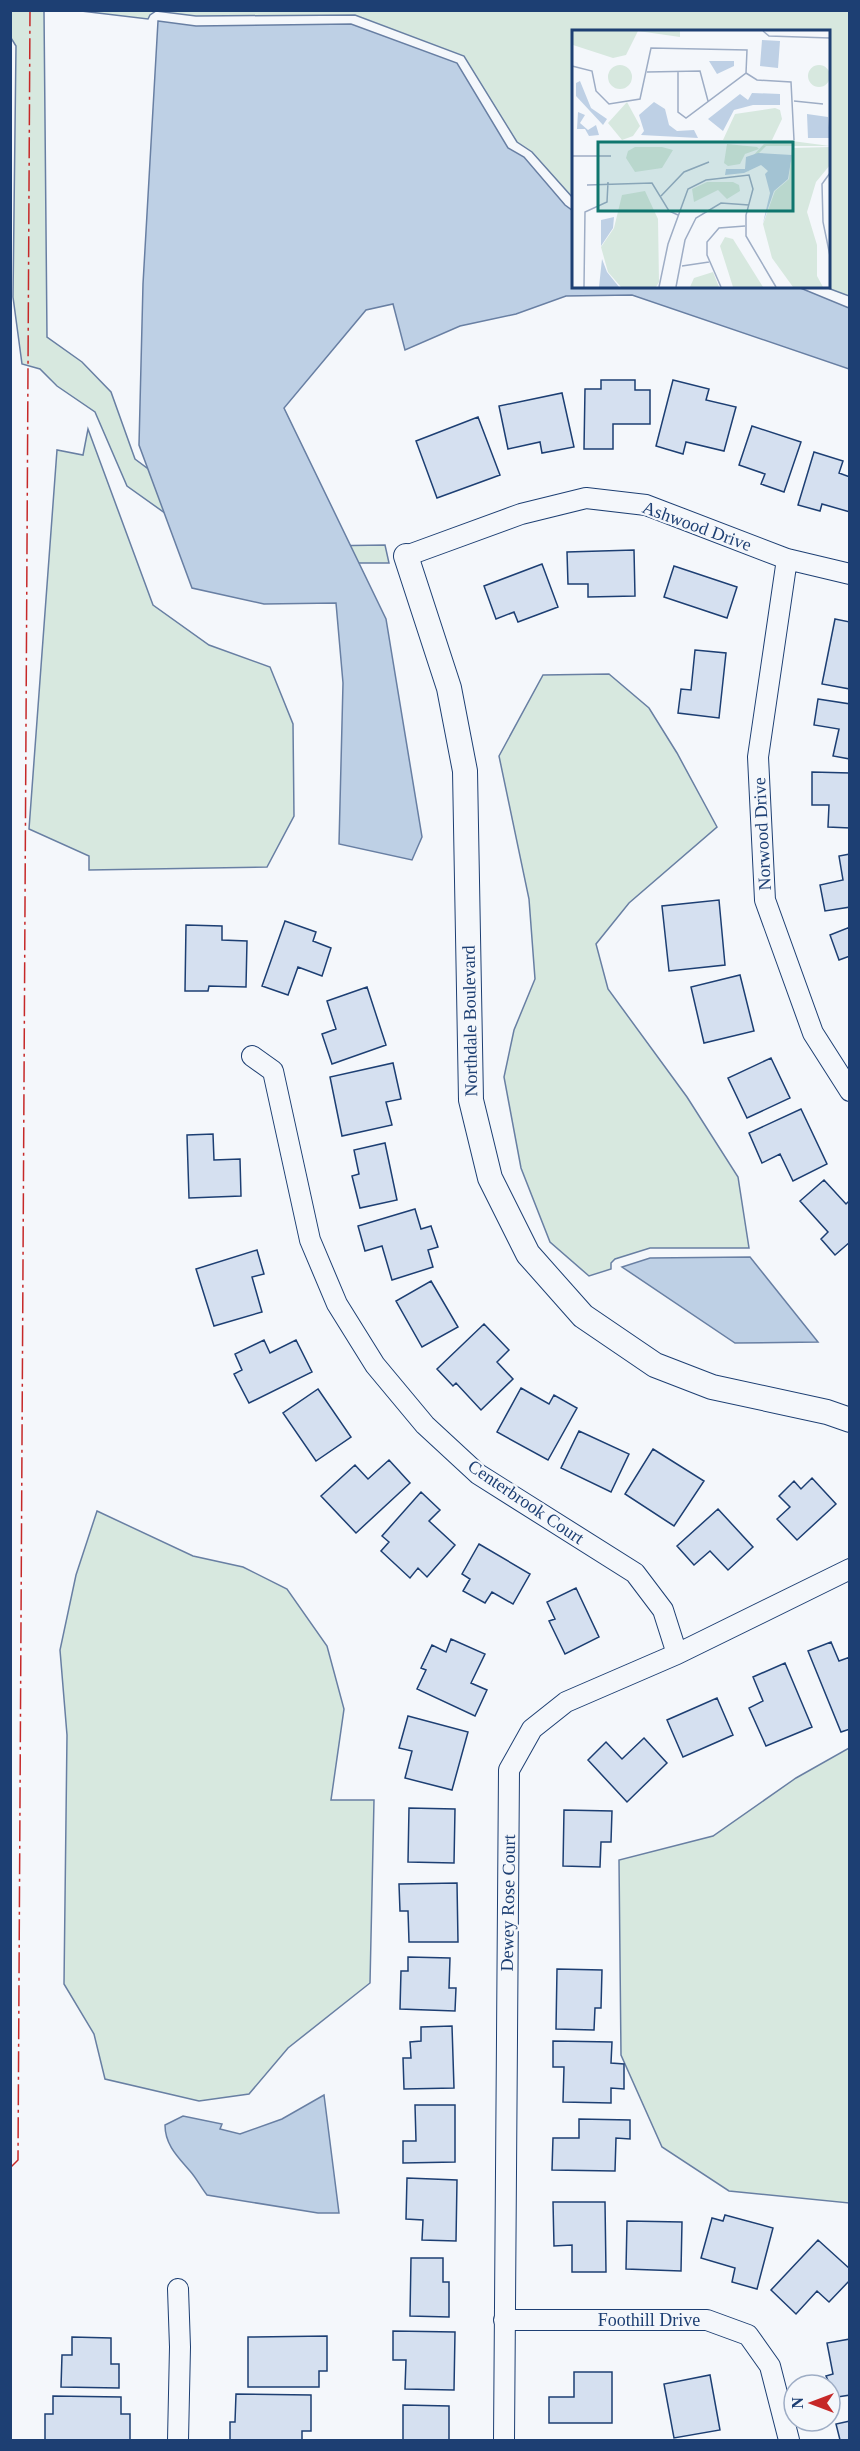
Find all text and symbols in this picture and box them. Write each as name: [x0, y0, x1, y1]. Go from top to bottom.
inset map: [572, 30, 830, 288]
street label: Ashwood Drive: [640, 497, 754, 555]
street label: Norwood Drive: [749, 777, 775, 891]
street label: Northdale Boulevard: [459, 945, 481, 1097]
street label: Centerbrook Court: [464, 1456, 588, 1548]
street label: Dewey Rose Court: [497, 1834, 519, 1972]
street label: Foothill Drive: [598, 2310, 700, 2330]
north arrow: [782, 2373, 842, 2433]
text: N: [789, 2397, 806, 2409]

